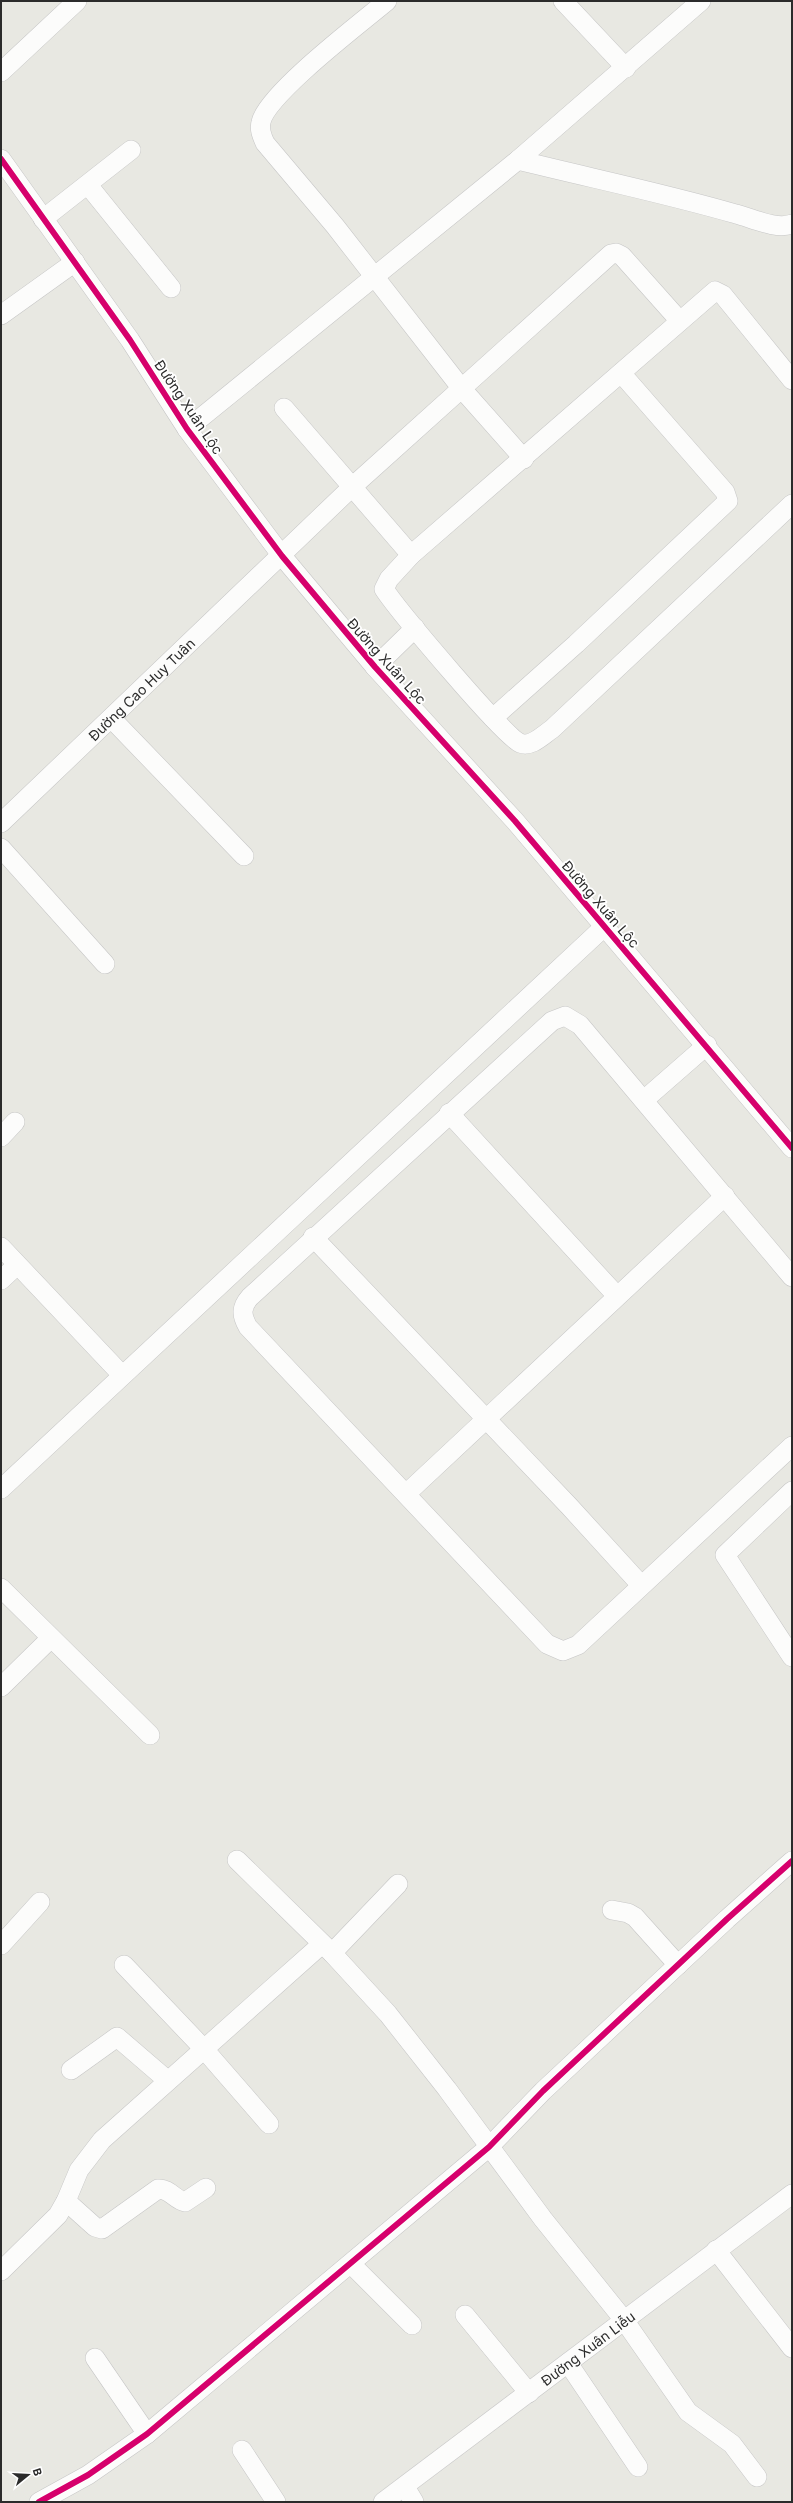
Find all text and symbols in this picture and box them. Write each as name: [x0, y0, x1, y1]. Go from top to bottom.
street label: Đường Xuân Lộc: [151, 357, 227, 457]
street label: Đường Xuân Lộc: [344, 615, 430, 707]
street label: Đường Cao Huy Tuân: [84, 634, 198, 744]
street label: Đường Xuân Lộc: [559, 857, 643, 951]
street label: Đường Xuân Liễu: [537, 2307, 638, 2389]
north arrow: [8, 2455, 48, 2495]
text: B: [30, 2466, 45, 2478]

